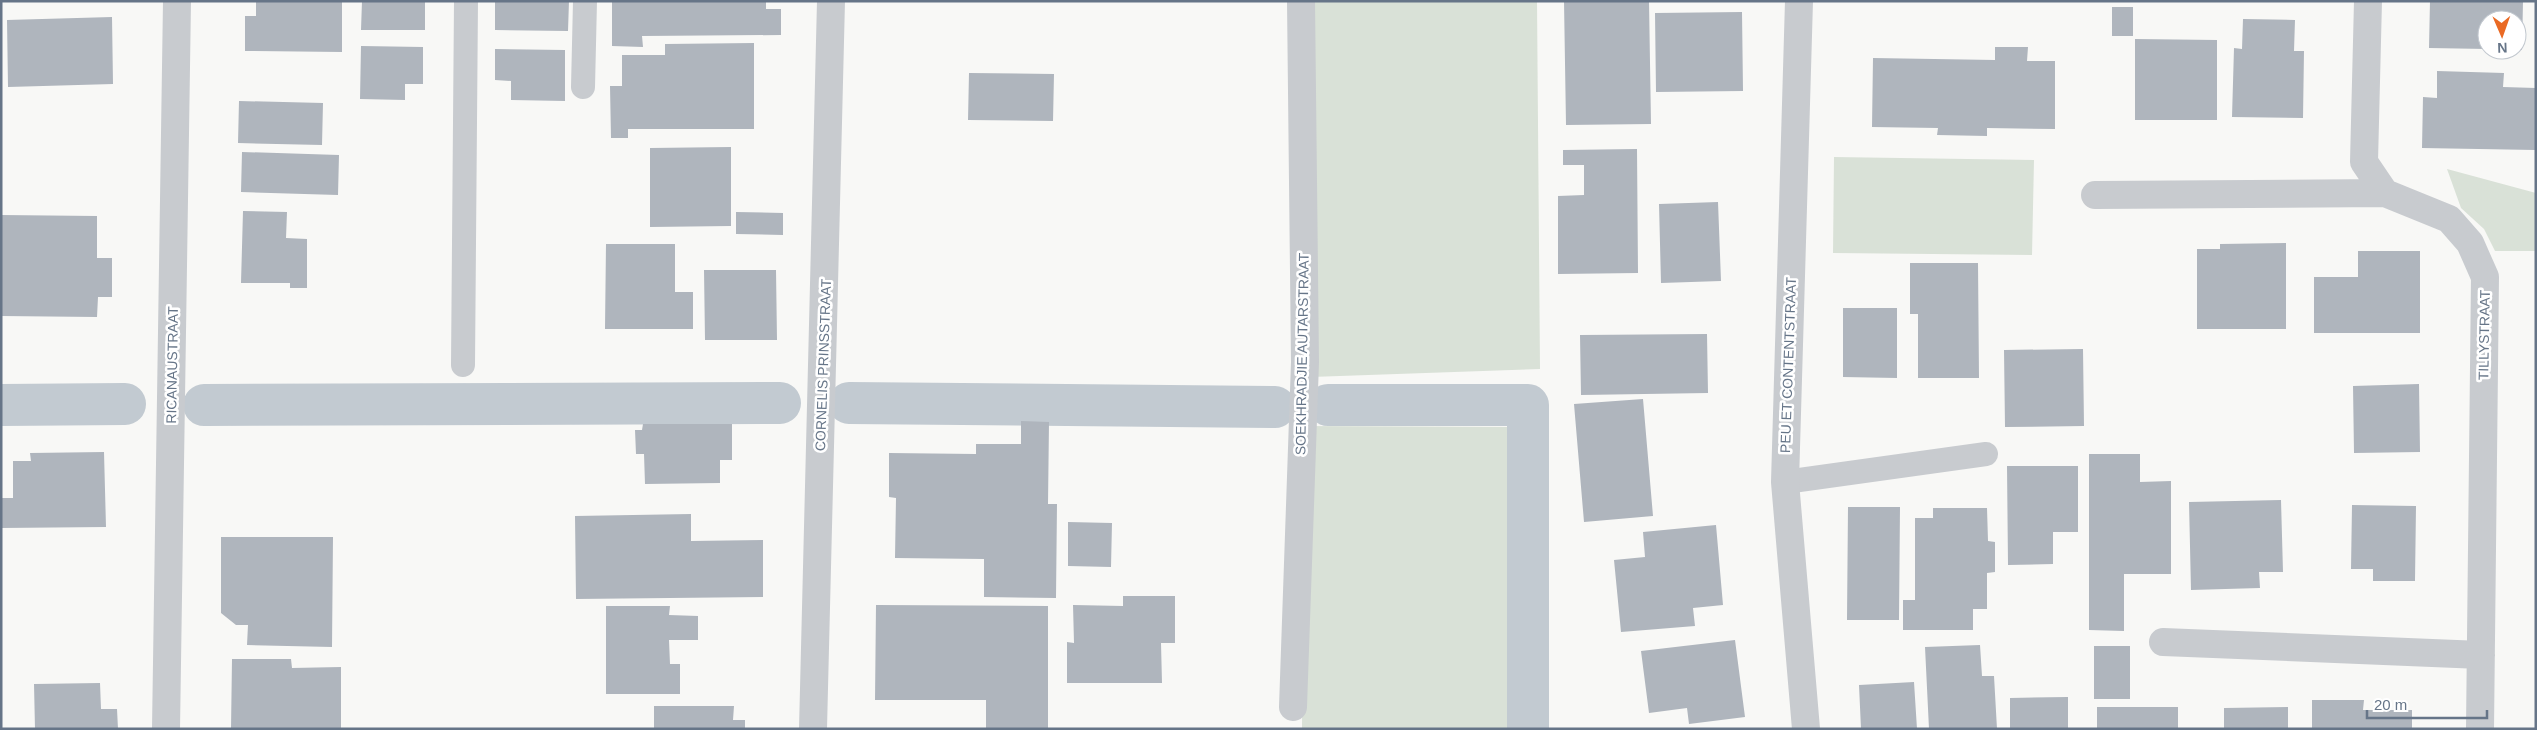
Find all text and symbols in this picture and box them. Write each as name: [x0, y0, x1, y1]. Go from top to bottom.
north arrow: [2477, 10, 2527, 60]
text: N: [2497, 40, 2508, 56]
street label: SOEKHRADJIE AUTARSTRAAT: [1292, 252, 1312, 455]
street label: PEU ET CONTENTSTRAAT: [1777, 276, 1799, 453]
street label: CORNELIS PRINSSTRAAT: [812, 278, 834, 451]
street label: TILLYSTRAAT: [2475, 289, 2493, 380]
street label: RICANAUSTRAAT: [163, 306, 181, 424]
scale bar: [2367, 688, 2487, 720]
text: 20 m: [2374, 696, 2407, 713]

